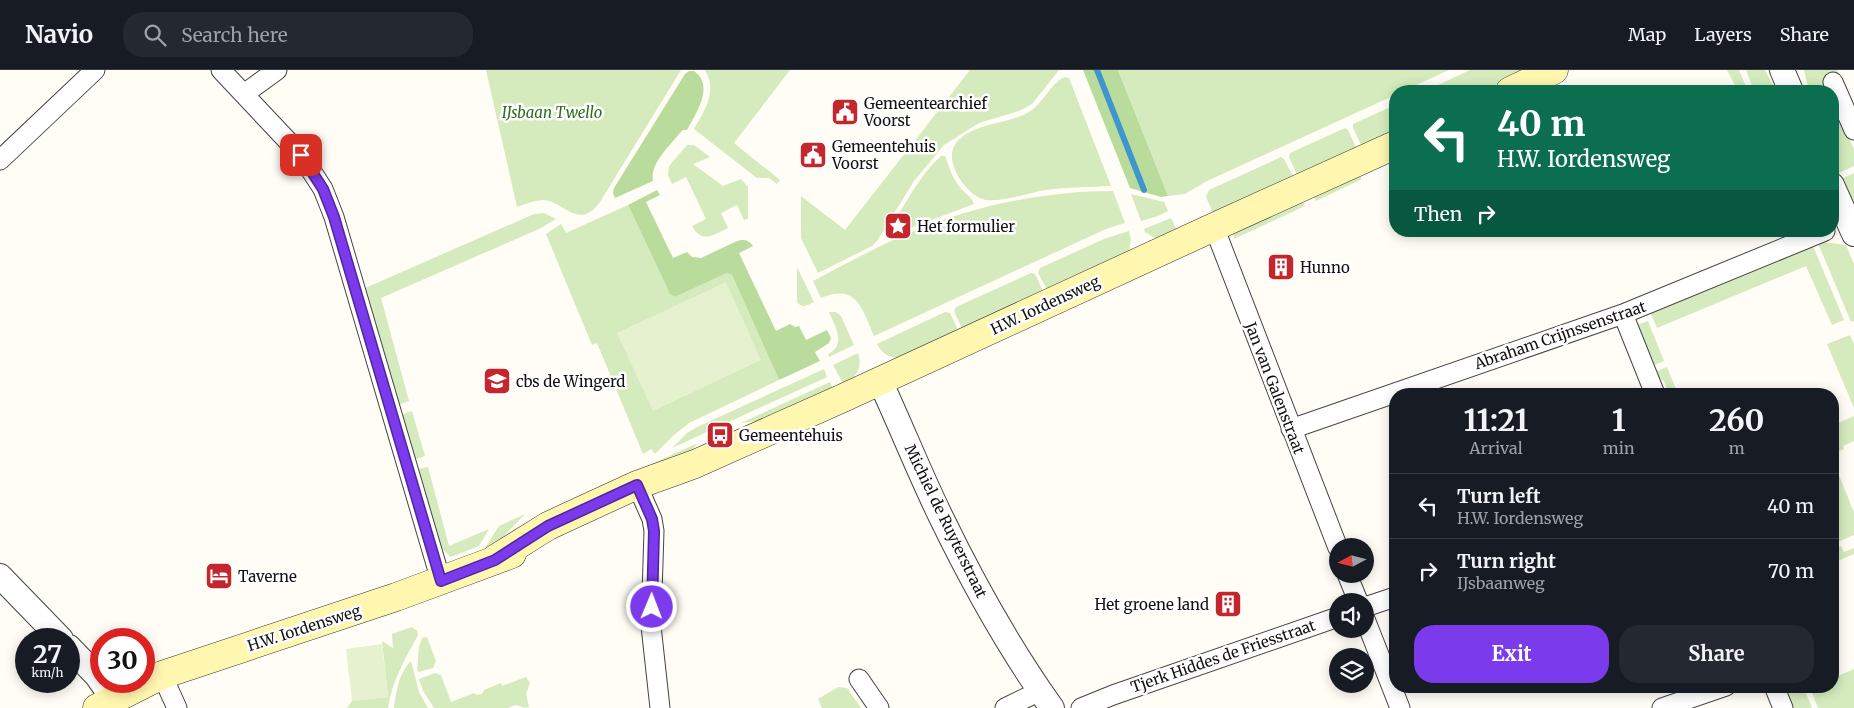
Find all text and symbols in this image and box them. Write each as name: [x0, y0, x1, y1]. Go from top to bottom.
search box: [123, 12, 473, 57]
text: Navio: [25, 19, 93, 50]
icon: search: [141, 21, 169, 49]
text: Search here: [181, 23, 288, 47]
text: Map: [1628, 23, 1666, 46]
text: Layers: [1694, 23, 1752, 46]
text: Share: [1780, 23, 1829, 46]
place label: Gemeentearchief Voorst: [863, 94, 988, 130]
public building icon: Gemeentearchief Voorst: [830, 97, 860, 127]
text: 40 m: [1497, 102, 1585, 146]
park label: IJsbaan Twello: [502, 103, 602, 122]
icon: left: [1414, 105, 1479, 170]
pin: [280, 134, 322, 176]
place label: Gemeentehuis Voorst: [831, 137, 936, 173]
public building icon: Gemeentehuis Voorst: [798, 140, 828, 170]
icon: arrive: [287, 141, 315, 169]
text: H.W. Iordensweg: [1497, 145, 1670, 173]
icon: right: [1472, 200, 1500, 228]
text: Then: [1414, 202, 1462, 226]
place icon: Het formulier: [883, 211, 913, 241]
place label: Het formulier: [917, 217, 1015, 236]
building icon: Hunno: [1266, 252, 1296, 282]
place label: Hunno: [1300, 258, 1350, 277]
street label: H.W. Iordensweg: [987, 271, 1103, 339]
street label: Abraham Crijnssenstraat: [1471, 297, 1648, 374]
street label: Jan van Galenstraat: [1241, 318, 1309, 457]
school or university icon: cbs de Wingerd: [482, 366, 512, 396]
place label: cbs de Wingerd: [516, 372, 625, 391]
text: 11:21: [1464, 401, 1528, 439]
text: 1: [1612, 401, 1626, 439]
text: 260: [1709, 401, 1764, 439]
bus stop icon: Gemeentehuis: [705, 420, 735, 450]
place label: Gemeentehuis: [739, 426, 843, 445]
text: Arrival: [1469, 438, 1523, 458]
text: min: [1603, 438, 1635, 458]
text: m: [1729, 438, 1745, 458]
street label: Michiel de Ruyterstraat: [901, 441, 991, 601]
text: Turn left: [1457, 484, 1541, 508]
icon: left: [1414, 492, 1442, 520]
text: 40 m: [1767, 494, 1814, 518]
text: H.W. Iordensweg: [1457, 508, 1583, 528]
north arrow: [1329, 538, 1374, 582]
map controls: [1329, 538, 1374, 693]
text: Turn right: [1457, 549, 1556, 573]
icon: right: [1414, 557, 1442, 585]
text: 70 m: [1768, 559, 1814, 583]
hotel icon: Taverne: [204, 561, 234, 591]
place label: Taverne: [238, 567, 297, 586]
text: IJsbaanweg: [1457, 573, 1545, 593]
position arrow: [625, 580, 677, 632]
building icon: Het groene land: [1213, 589, 1243, 619]
button: sound: [1329, 593, 1374, 638]
place label: Het groene land: [1094, 595, 1209, 614]
street label: H.W. Iordensweg: [245, 601, 363, 655]
street label: Tjerk Hiddes de Friesstraat: [1128, 615, 1318, 697]
button: Exit: [1414, 625, 1609, 683]
button: Share: [1619, 625, 1814, 683]
speed limit sign: 30: [90, 628, 155, 693]
text: 27: [33, 638, 62, 670]
button: layers: [1329, 648, 1374, 693]
text: km/h: [32, 665, 63, 680]

